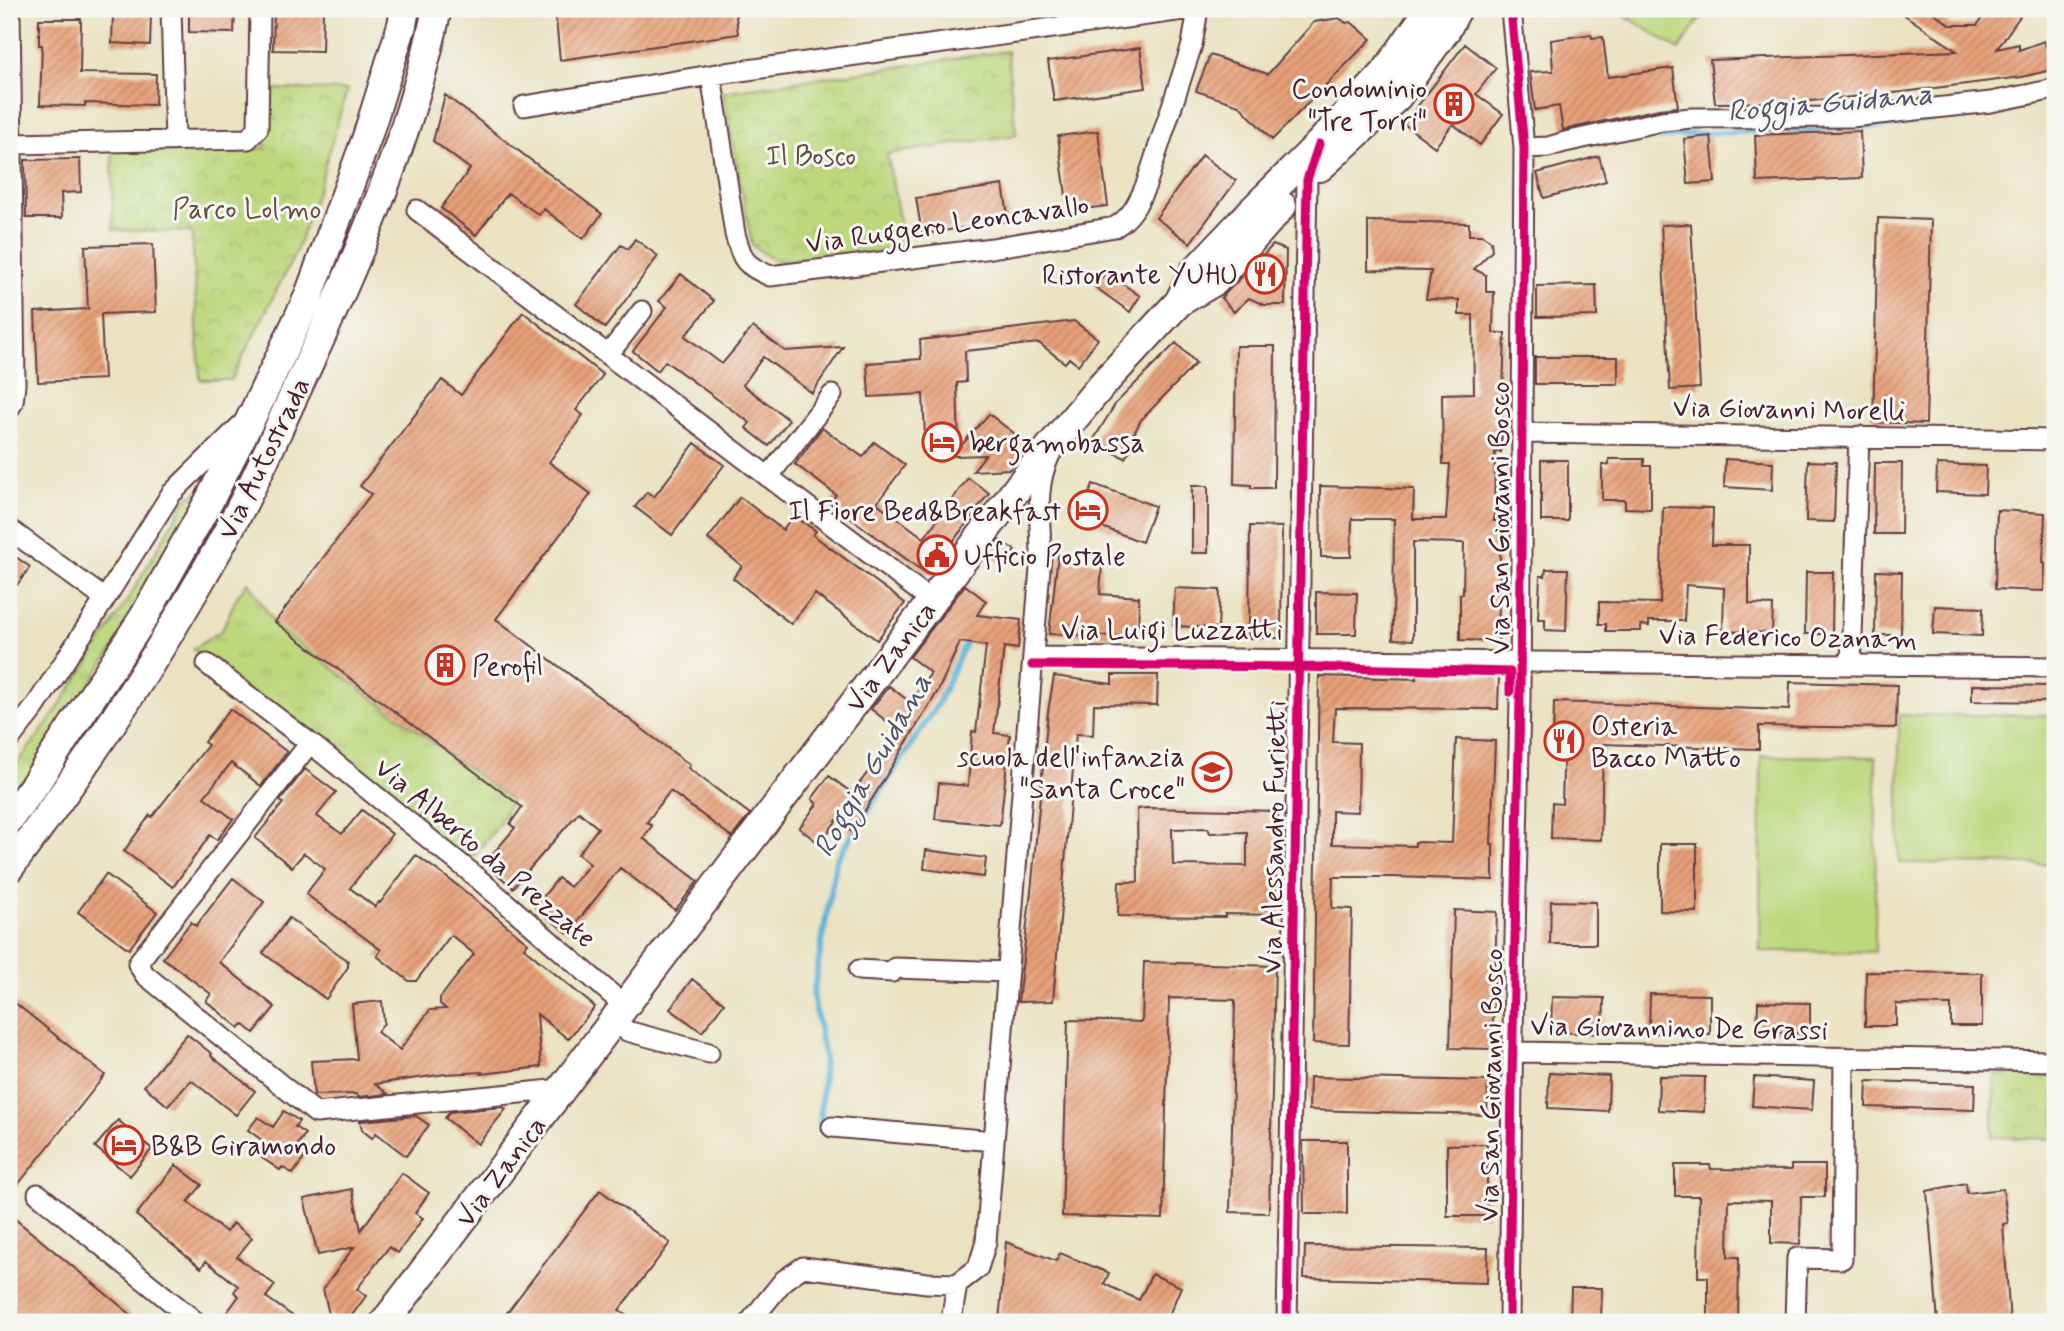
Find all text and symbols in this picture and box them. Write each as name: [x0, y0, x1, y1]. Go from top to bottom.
place label: Condominio "Tre Torri": [1291, 72, 1427, 141]
water label: Roggia Guidana: [1726, 75, 1935, 136]
building icon: Condominio "Tre Torri": [1433, 83, 1475, 125]
park label: Il Bosco: [766, 139, 856, 176]
street label: Via Ruggero Leoncavallo: [803, 187, 1092, 267]
park label: Parco Lolmo: [173, 192, 322, 229]
restaurant icon: Ristorante YUHU: [1244, 253, 1286, 295]
place label: Ristorante YUHU: [1042, 258, 1238, 295]
street label: Via Autostrada: [210, 372, 321, 546]
street label: Via San Giovanni Bosco: [1483, 381, 1520, 655]
street label: Via Giovanni Morelli: [1672, 390, 1905, 431]
hotel icon: bergamobassa: [921, 421, 963, 463]
place label: bergamobassa: [969, 426, 1145, 466]
hotel icon: Il Fiore Bed&Breakfast: [1067, 489, 1109, 531]
place label: Il Fiore Bed&Breakfast: [788, 494, 1062, 531]
public building icon: Ufficio Postale: [916, 534, 958, 576]
place label: Ufficio Postale: [964, 539, 1126, 576]
street label: Via Zanica: [838, 594, 946, 721]
street label: Via Luigi Luzzatti: [1061, 613, 1283, 653]
street label: Via Federico Ozanam: [1658, 618, 1918, 659]
building icon: Perofil: [424, 644, 466, 686]
place label: Perofil: [472, 649, 543, 686]
water label: Roggia Guidana: [805, 667, 945, 867]
street label: Via Alessandro Furietti: [1255, 700, 1296, 974]
place label: Osteria Bacco Matto: [1591, 709, 1741, 778]
restaurant icon: Osteria Bacco Matto: [1543, 720, 1585, 762]
place label: scuola dell'infanzia "Santa Croce": [957, 740, 1185, 809]
street label: Via Alberto da Prezzate: [366, 750, 603, 958]
school or university icon: scuola dell'infanzia "Santa Croce": [1191, 751, 1233, 793]
street label: Via San Giovanni Bosco: [1472, 948, 1513, 1222]
street label: Via Giovannino De Grassi: [1530, 1008, 1828, 1051]
street label: Via Zanica: [448, 1109, 556, 1236]
hotel icon: B&B Giramondo: [103, 1124, 145, 1166]
place label: B&B Giramondo: [151, 1129, 336, 1166]

